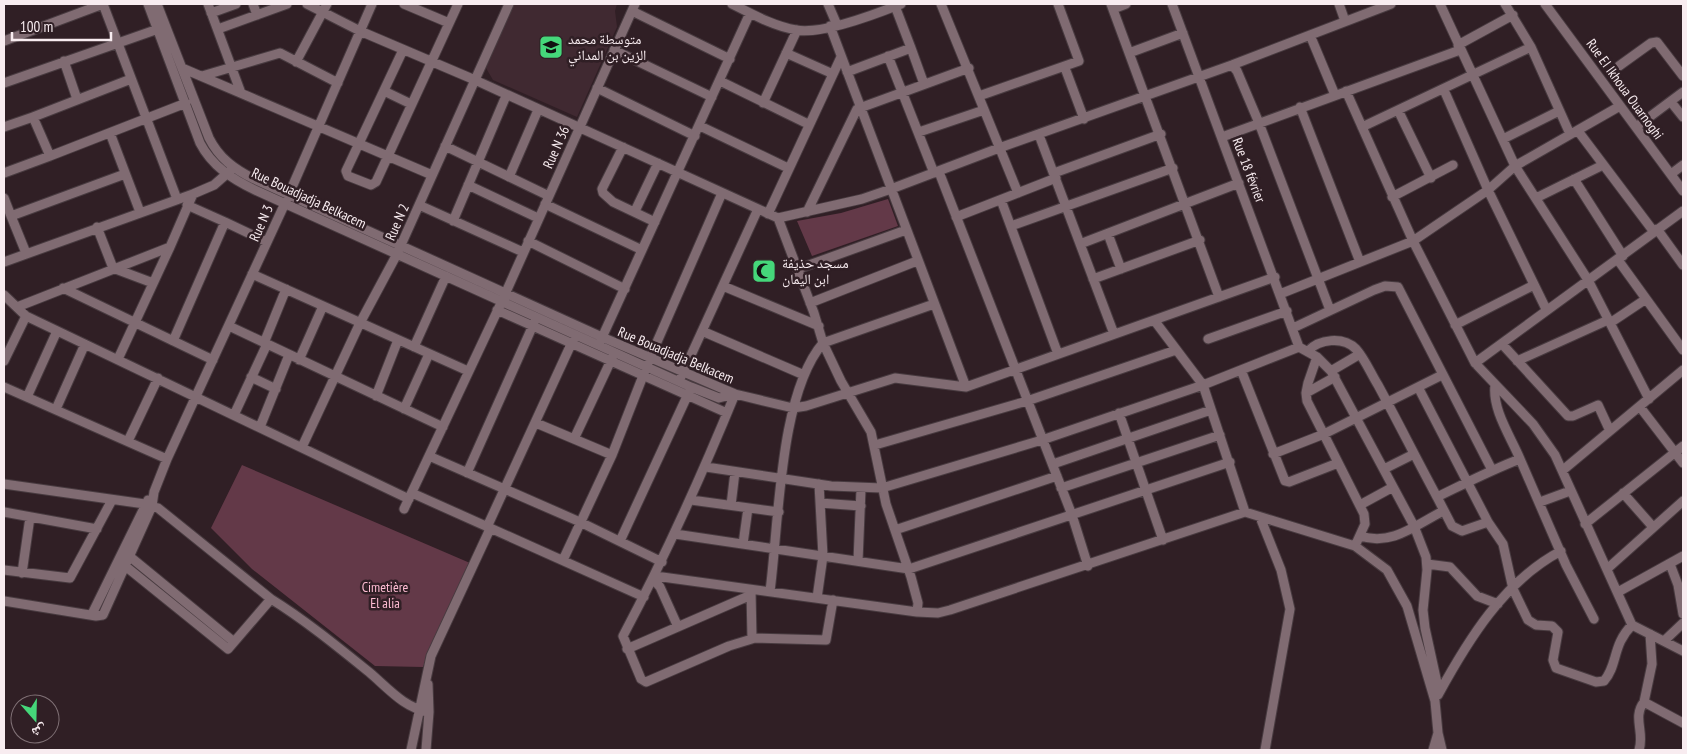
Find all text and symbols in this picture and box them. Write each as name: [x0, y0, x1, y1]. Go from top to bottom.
scale bar: [12, 10, 111, 42]
text: 100 m: [20, 17, 53, 36]
place label: متوسطة محمد الزين بن المداني: [568, 30, 646, 67]
school or university icon: متوسطة محمد الزين بن المداني: [538, 34, 564, 60]
street label: Rue EI Ikhoua Ouarnoghi: [1582, 35, 1668, 143]
street label: Rue N 36: [539, 123, 573, 171]
street label: Rue 18 février: [1228, 135, 1270, 205]
street label: Rue Bouadjadja Belkacem: [249, 164, 369, 232]
street label: Rue N 2: [381, 201, 413, 243]
street label: Rue N 3: [245, 202, 277, 244]
place label: مسجد حذيفة ابن اليمان: [782, 254, 849, 288]
mosque icon: مسجد حذيفة ابن اليمان: [751, 258, 777, 284]
street label: Rue Bouadjadja Belkacem: [615, 322, 737, 388]
park label: Cimetière El alia: [362, 578, 409, 612]
north arrow: [10, 694, 60, 744]
text: ش: [29, 720, 50, 742]

